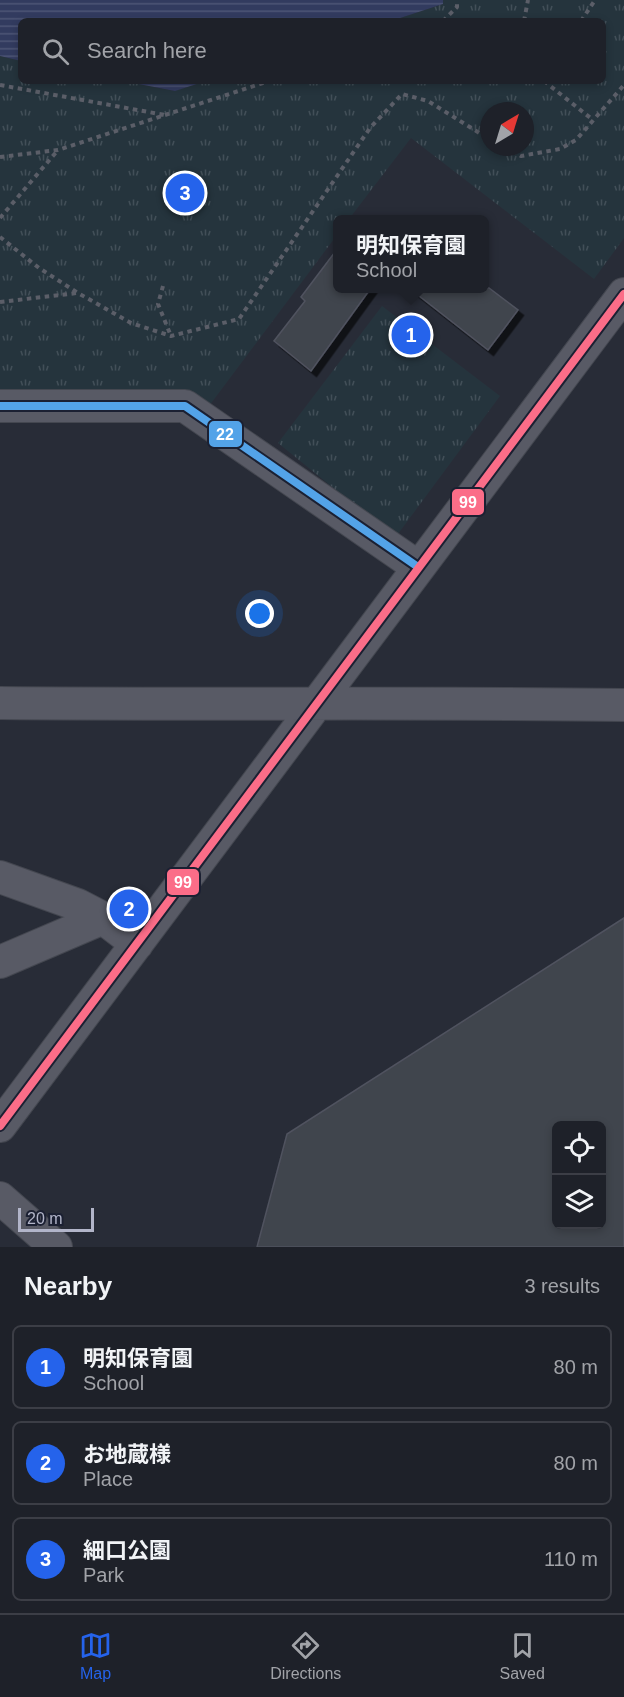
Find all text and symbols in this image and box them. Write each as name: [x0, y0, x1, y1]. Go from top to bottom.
search box: [18, 18, 606, 84]
icon: search: [39, 35, 72, 68]
text: Search here: [87, 38, 207, 63]
north arrow: [480, 102, 534, 156]
pin: 3: [166, 170, 204, 216]
popup: [333, 215, 489, 293]
text: 明知保育園: [356, 233, 466, 258]
text: School: [356, 259, 417, 281]
pin: 1: [392, 312, 430, 358]
line badge: 22: [208, 420, 243, 448]
text: 22: [216, 426, 234, 443]
line badge: 99: [451, 488, 485, 516]
text: 99: [459, 494, 477, 511]
your location: [245, 599, 274, 628]
line badge: 99: [166, 868, 200, 896]
text: 99: [174, 874, 192, 891]
pin: 2: [110, 886, 148, 932]
map controls: [552, 1121, 606, 1229]
button: locate: [552, 1121, 606, 1175]
button: layers: [552, 1175, 606, 1229]
scale bar: [18, 1205, 94, 1232]
text: 20 m: [27, 1210, 63, 1227]
text: Nearby: [24, 1271, 112, 1301]
text: 3 results: [524, 1275, 600, 1297]
text: 明知保育園: [83, 1346, 193, 1371]
text: 1: [40, 1356, 51, 1378]
text: 80 m: [554, 1356, 598, 1378]
text: School: [83, 1372, 144, 1394]
text: お地蔵様: [83, 1442, 171, 1467]
text: 2: [40, 1452, 51, 1474]
text: 80 m: [554, 1452, 598, 1474]
text: Place: [83, 1468, 133, 1490]
text: 細口公園: [83, 1538, 171, 1563]
text: 3: [40, 1548, 51, 1570]
text: 110 m: [544, 1548, 598, 1570]
text: Park: [83, 1564, 124, 1586]
tab: Map: [79, 1629, 112, 1683]
tab: Directions: [270, 1629, 341, 1683]
tab: Saved: [500, 1629, 545, 1683]

